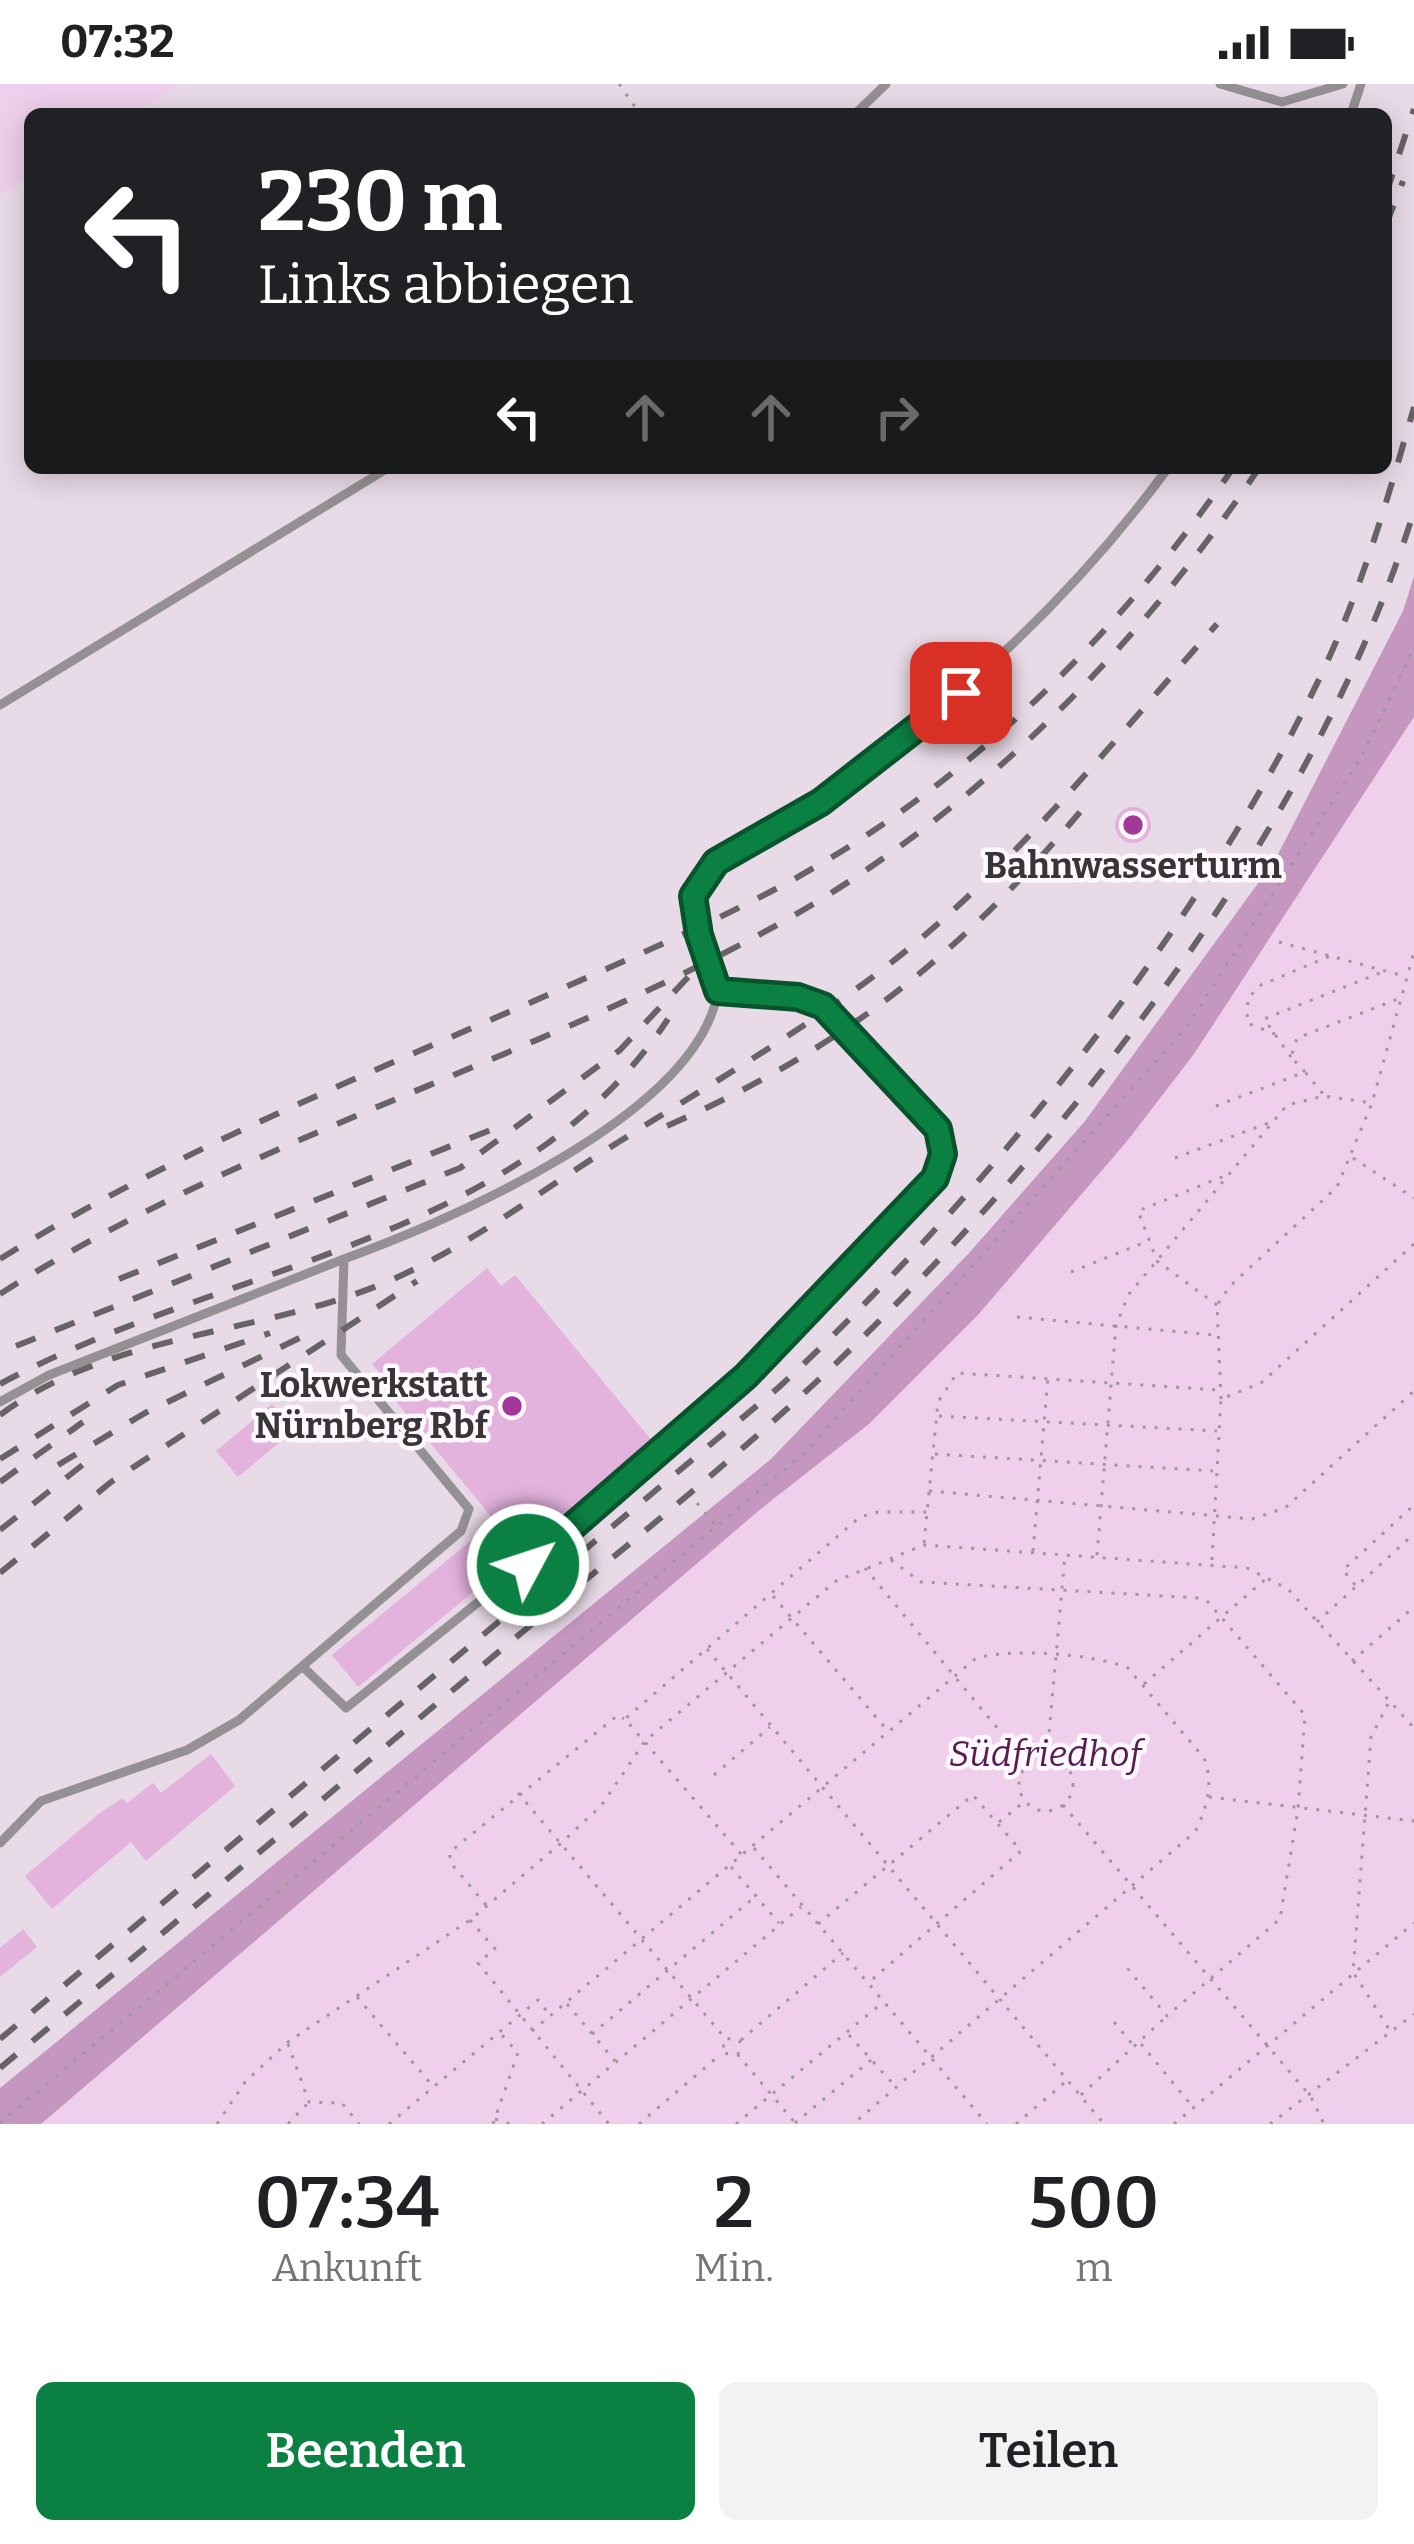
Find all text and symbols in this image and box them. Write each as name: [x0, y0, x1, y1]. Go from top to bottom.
text: 07:32: [60, 15, 175, 69]
text: 230 m: [258, 151, 502, 252]
icon: left: [60, 156, 216, 312]
text: Links abbiegen: [258, 253, 634, 317]
icon: left: [486, 384, 552, 450]
icon: ahead: [612, 384, 678, 450]
icon: ahead: [738, 384, 804, 450]
icon: right: [864, 384, 930, 450]
pin: [910, 642, 1012, 744]
icon: arrive: [928, 660, 994, 726]
marker: Bahnwasserturm: [1120, 812, 1146, 838]
place label: Bahnwasserturm: [984, 844, 1282, 888]
place label: Lokwerkstatt Nürnberg Rbf: [254, 1363, 491, 1448]
marker: Lokwerkstatt Nürnberg Rbf: [499, 1393, 525, 1419]
position arrow: [465, 1502, 591, 1628]
park label: Südfriedhof: [949, 1732, 1146, 1776]
text: 07:34: [255, 2160, 439, 2246]
text: 2: [714, 2160, 754, 2246]
text: 500: [1028, 2160, 1159, 2246]
text: Ankunft: [272, 2245, 422, 2291]
text: Min.: [694, 2245, 774, 2291]
text: m: [1075, 2245, 1112, 2291]
button: Beenden: [36, 2382, 695, 2520]
button: Teilen: [719, 2382, 1378, 2520]

